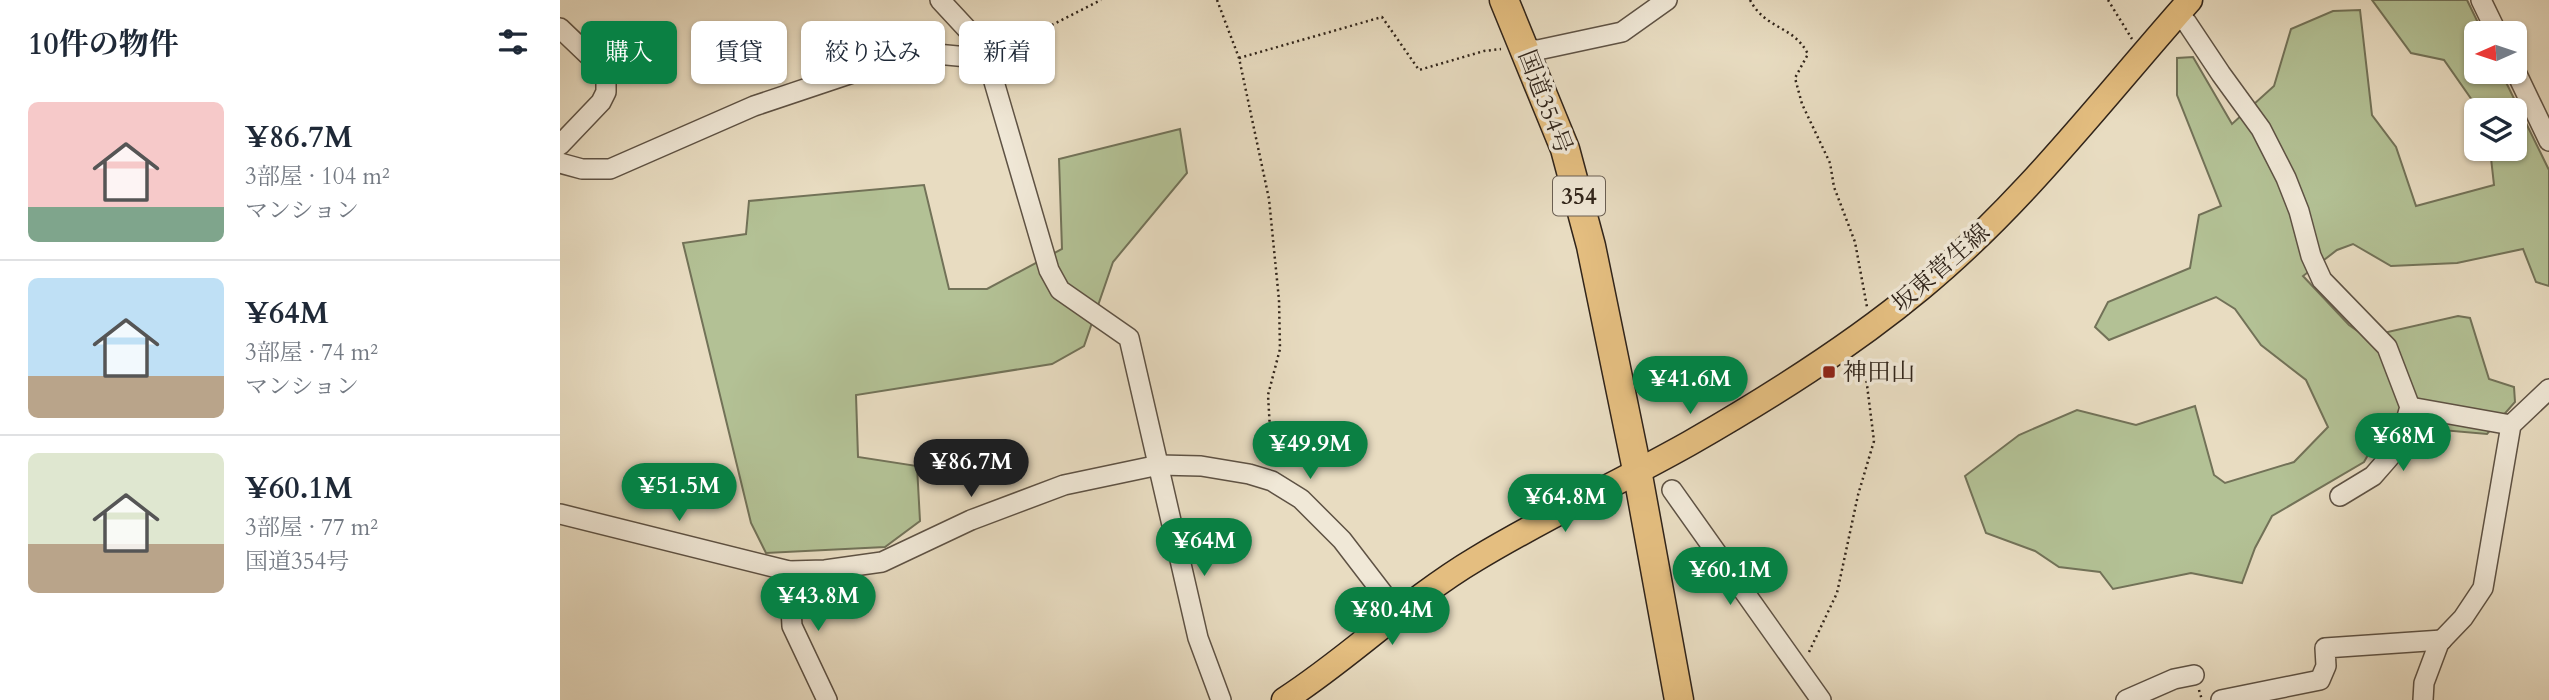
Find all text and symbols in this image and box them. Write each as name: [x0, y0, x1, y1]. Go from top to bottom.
chip: 購入: [581, 21, 677, 84]
chip: 賃貸: [691, 21, 787, 84]
chip: 絞り込み: [801, 21, 945, 84]
chip: 新着: [959, 21, 1055, 84]
north arrow: [2464, 21, 2527, 84]
map controls: [2464, 21, 2527, 161]
icon: filters: [494, 23, 532, 61]
text: 10件の物件: [28, 24, 179, 65]
street label: 国道354号: [1510, 45, 1580, 159]
button: layers: [2464, 98, 2527, 161]
text: ¥86.7M: [245, 117, 353, 158]
icon: home: [84, 130, 168, 214]
text: 3部屋 · 104 m²: [245, 161, 390, 192]
road number: 354: [1553, 176, 1605, 216]
text: マンション: [245, 195, 359, 226]
street label: 坂東菅生線: [1885, 216, 1997, 320]
text: ¥64M: [245, 293, 329, 334]
icon: home: [84, 306, 168, 390]
text: 3部屋 · 74 m²: [245, 337, 378, 368]
pin: ¥41.6M: [1633, 356, 1747, 416]
place label: 神田山: [1843, 356, 1915, 389]
text: ¥41.6M: [1649, 363, 1731, 394]
marker: 神田山: [1821, 364, 1837, 380]
text: マンション: [245, 371, 359, 402]
pin: ¥68M: [2362, 414, 2444, 473]
text: ¥68M: [2371, 420, 2435, 451]
pin: ¥49.9M: [1253, 421, 1367, 481]
text: ¥49.9M: [1269, 428, 1351, 459]
pin: ¥86.7M: [914, 440, 1028, 499]
text: ¥86.7M: [930, 446, 1012, 477]
pin: ¥51.5M: [622, 463, 736, 523]
text: ¥60.1M: [245, 468, 353, 509]
text: ¥51.5M: [638, 470, 720, 501]
pin: ¥64.8M: [1508, 475, 1622, 534]
icon: home: [84, 481, 168, 565]
text: ¥64.8M: [1524, 481, 1606, 512]
text: 3部屋 · 77 m²: [245, 512, 378, 543]
pin: ¥64M: [1163, 518, 1245, 578]
text: ¥64M: [1172, 525, 1236, 556]
text: 国道354号: [245, 546, 349, 577]
pin: ¥60.1M: [1673, 548, 1787, 607]
text: ¥60.1M: [1689, 554, 1771, 585]
pin: ¥43.8M: [761, 574, 875, 633]
text: ¥43.8M: [777, 580, 859, 611]
pin: ¥80.4M: [1335, 588, 1449, 647]
text: ¥80.4M: [1351, 594, 1433, 625]

